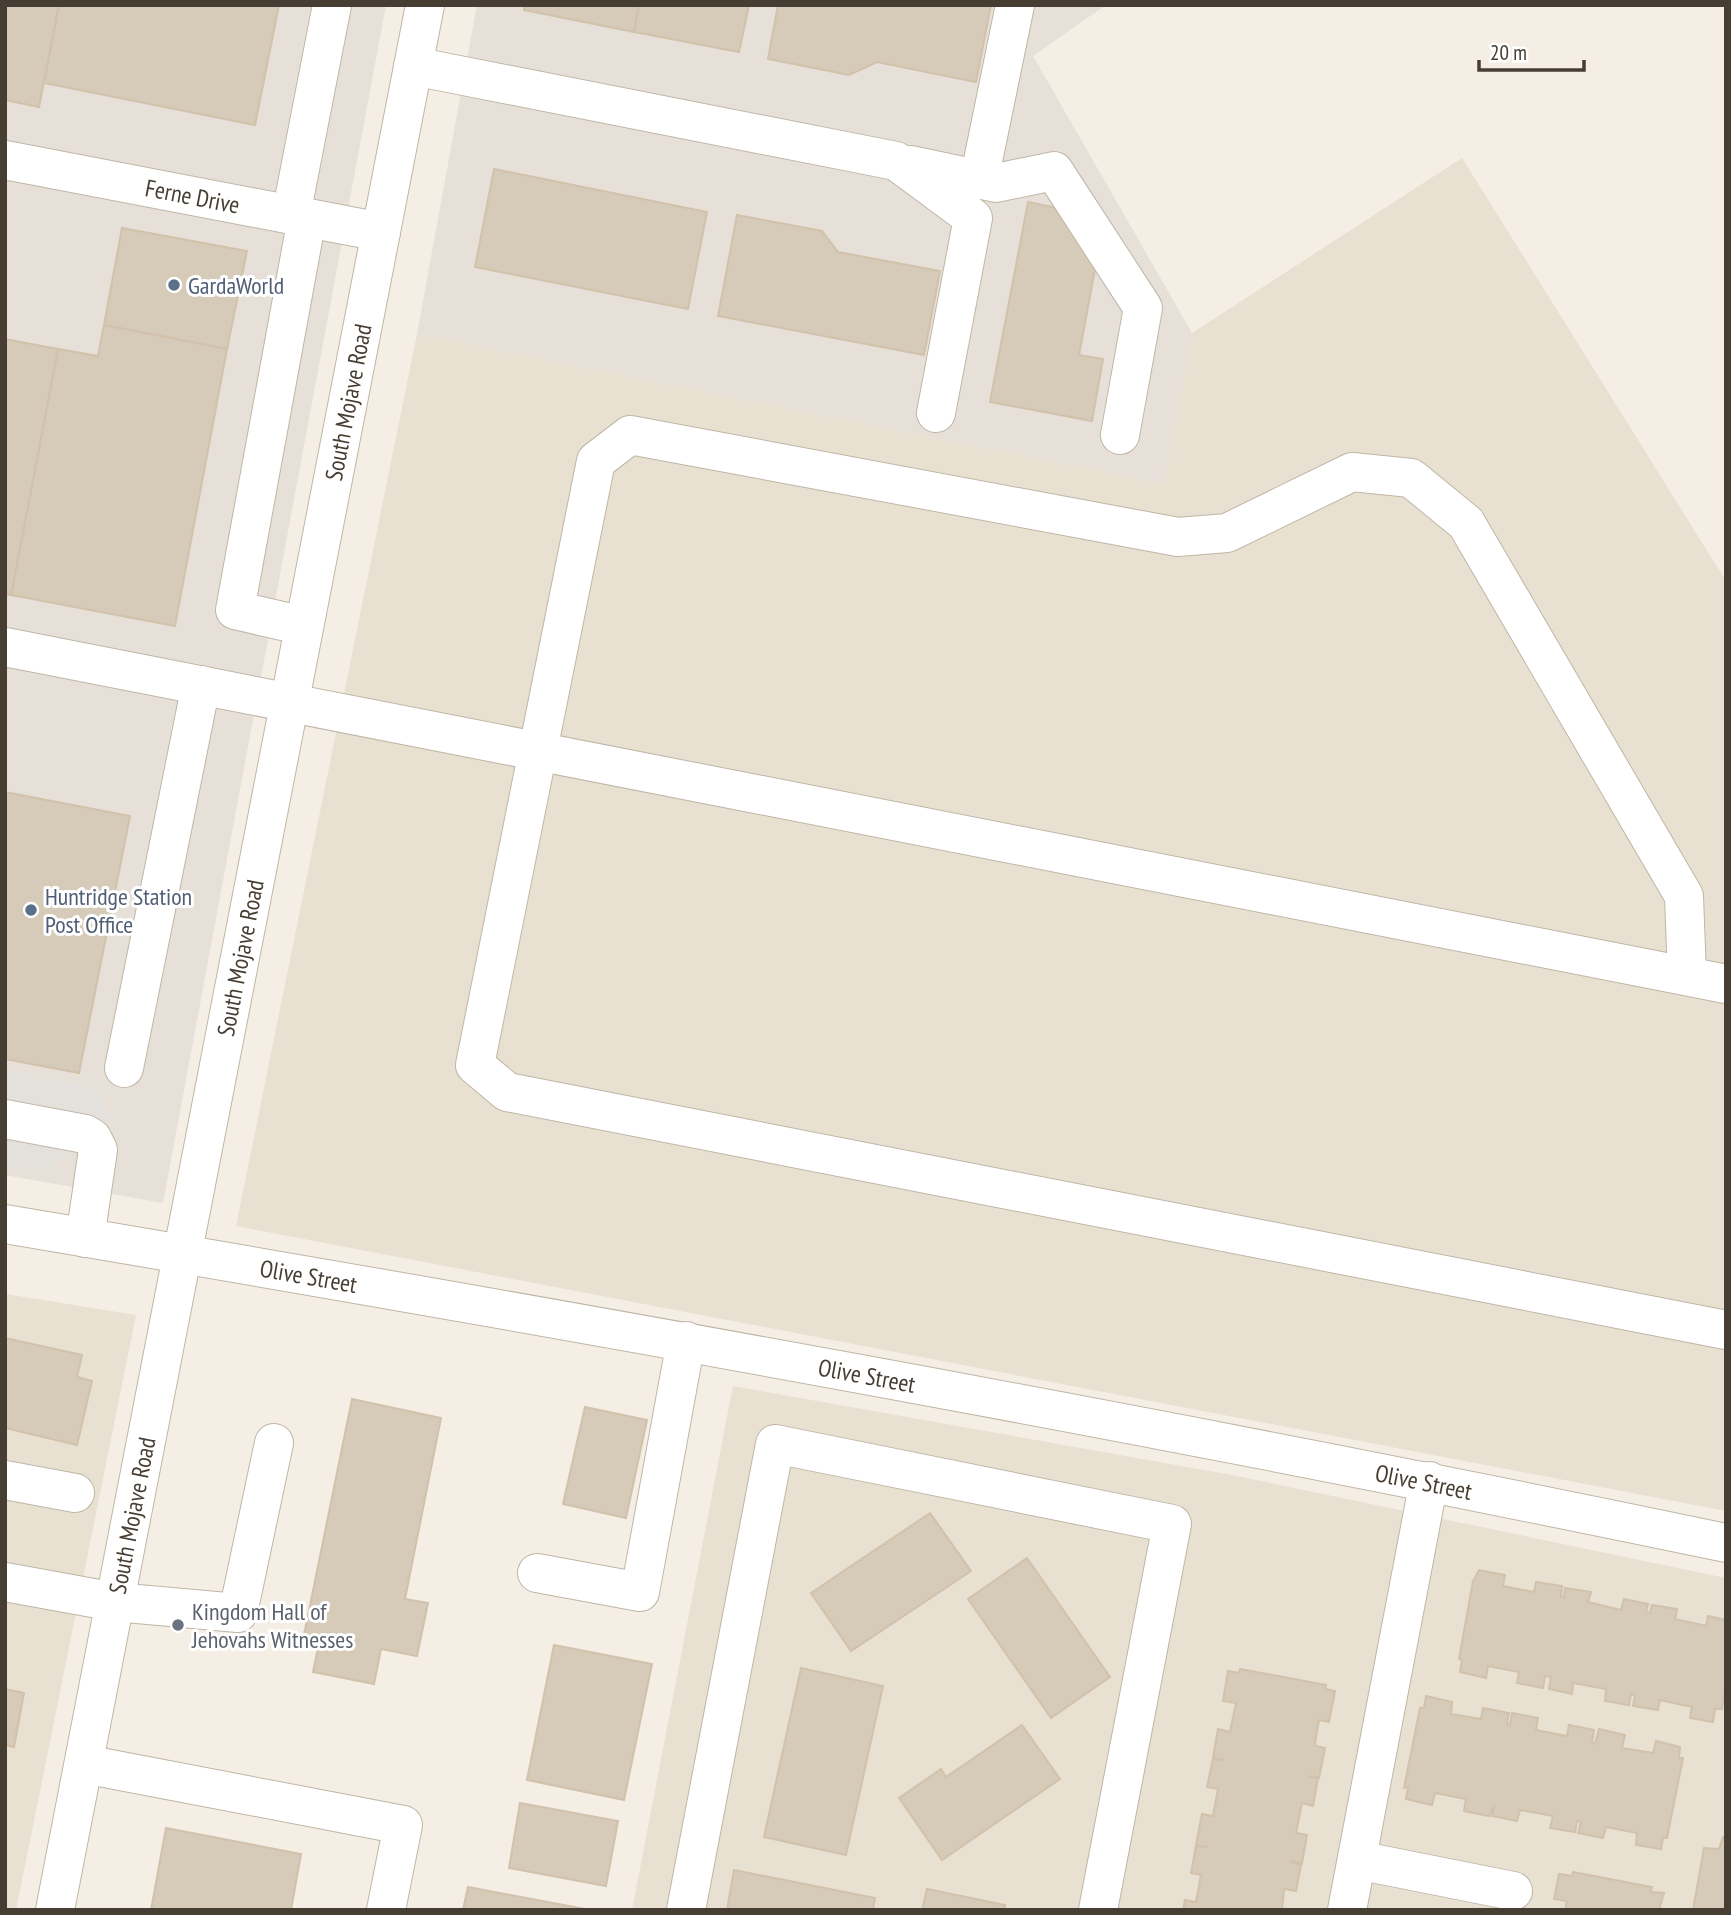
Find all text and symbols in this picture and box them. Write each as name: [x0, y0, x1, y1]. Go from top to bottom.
scale bar: [1479, 28, 1584, 72]
text: 20 m: [1490, 39, 1527, 66]
street label: Ferne Drive: [143, 172, 242, 220]
place label: GardaWorld: [188, 270, 284, 301]
marker: GardaWorld: [166, 277, 182, 293]
street label: South Mojave Road: [317, 321, 378, 483]
street label: South Mojave Road: [210, 877, 270, 1039]
place label: Huntridge Station Post Office: [45, 881, 192, 940]
marker: Huntridge Station Post Office: [23, 902, 39, 918]
street label: Olive Street: [258, 1252, 360, 1300]
street label: Olive Street: [816, 1351, 918, 1399]
street label: South Mojave Road: [101, 1434, 162, 1596]
street label: Olive Street: [1373, 1457, 1475, 1506]
place label: Kingdom Hall of Jehovahs Witnesses: [191, 1596, 353, 1655]
marker: Kingdom Hall of Jehovahs Witnesses: [170, 1617, 186, 1633]

